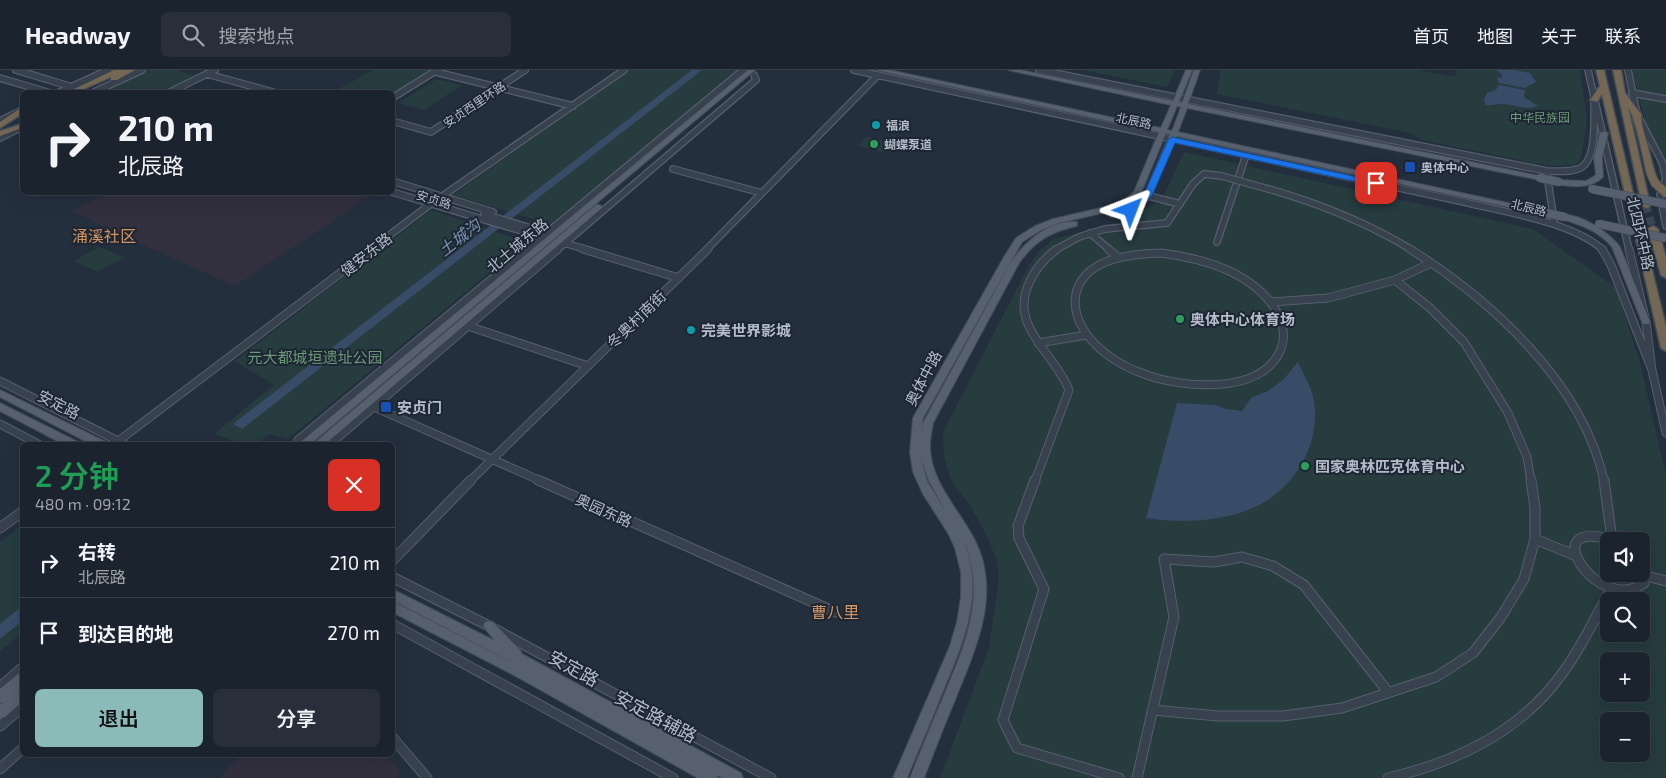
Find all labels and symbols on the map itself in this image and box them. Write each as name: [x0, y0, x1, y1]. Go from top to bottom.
street label: 安贞西里环路: [440, 78, 508, 130]
street label: 北辰路: [1115, 109, 1153, 131]
park label: 中华民族园: [1510, 110, 1570, 124]
place label: 福浪: [886, 118, 910, 132]
marker: 福浪: [870, 119, 882, 131]
place label: 蝴蝶泵道: [884, 137, 932, 151]
marker: 蝴蝶泵道: [868, 138, 880, 150]
marker: 奥体中心: [1403, 160, 1417, 174]
place label: 奥体中心: [1421, 160, 1469, 174]
pin: [1355, 162, 1397, 204]
position arrow: [1104, 183, 1156, 235]
street label: 安贞路: [415, 187, 453, 211]
street label: 北四环中路: [1624, 194, 1658, 272]
street label: 北辰路: [1510, 196, 1548, 218]
water label: 土城沟: [434, 214, 485, 259]
street label: 北土城东路: [482, 214, 552, 276]
district label: 涌溪社区: [72, 226, 136, 245]
street label: 健安东路: [337, 228, 395, 280]
street label: 冬奥村南街: [603, 286, 669, 352]
place label: 奥体中心体育场: [1190, 310, 1295, 328]
marker: 奥体中心体育场: [1174, 313, 1186, 325]
place label: 完美世界影城: [701, 321, 791, 339]
marker: 完美世界影城: [685, 324, 697, 336]
street label: 奥体中路: [901, 347, 945, 409]
park label: 元大都城垣遗址公园: [247, 348, 383, 366]
street label: 安定路: [35, 386, 83, 422]
place label: 安贞门: [397, 398, 442, 416]
marker: 安贞门: [379, 400, 393, 414]
place label: 国家奥林匹克体育中心: [1315, 457, 1465, 475]
marker: 国家奥林匹克体育中心: [1299, 460, 1311, 472]
street label: 奥园东路: [573, 490, 635, 530]
district label: 曹八里: [811, 602, 859, 621]
street label: 安定路: [545, 645, 603, 691]
street label: 安定路辅路: [611, 685, 701, 747]

